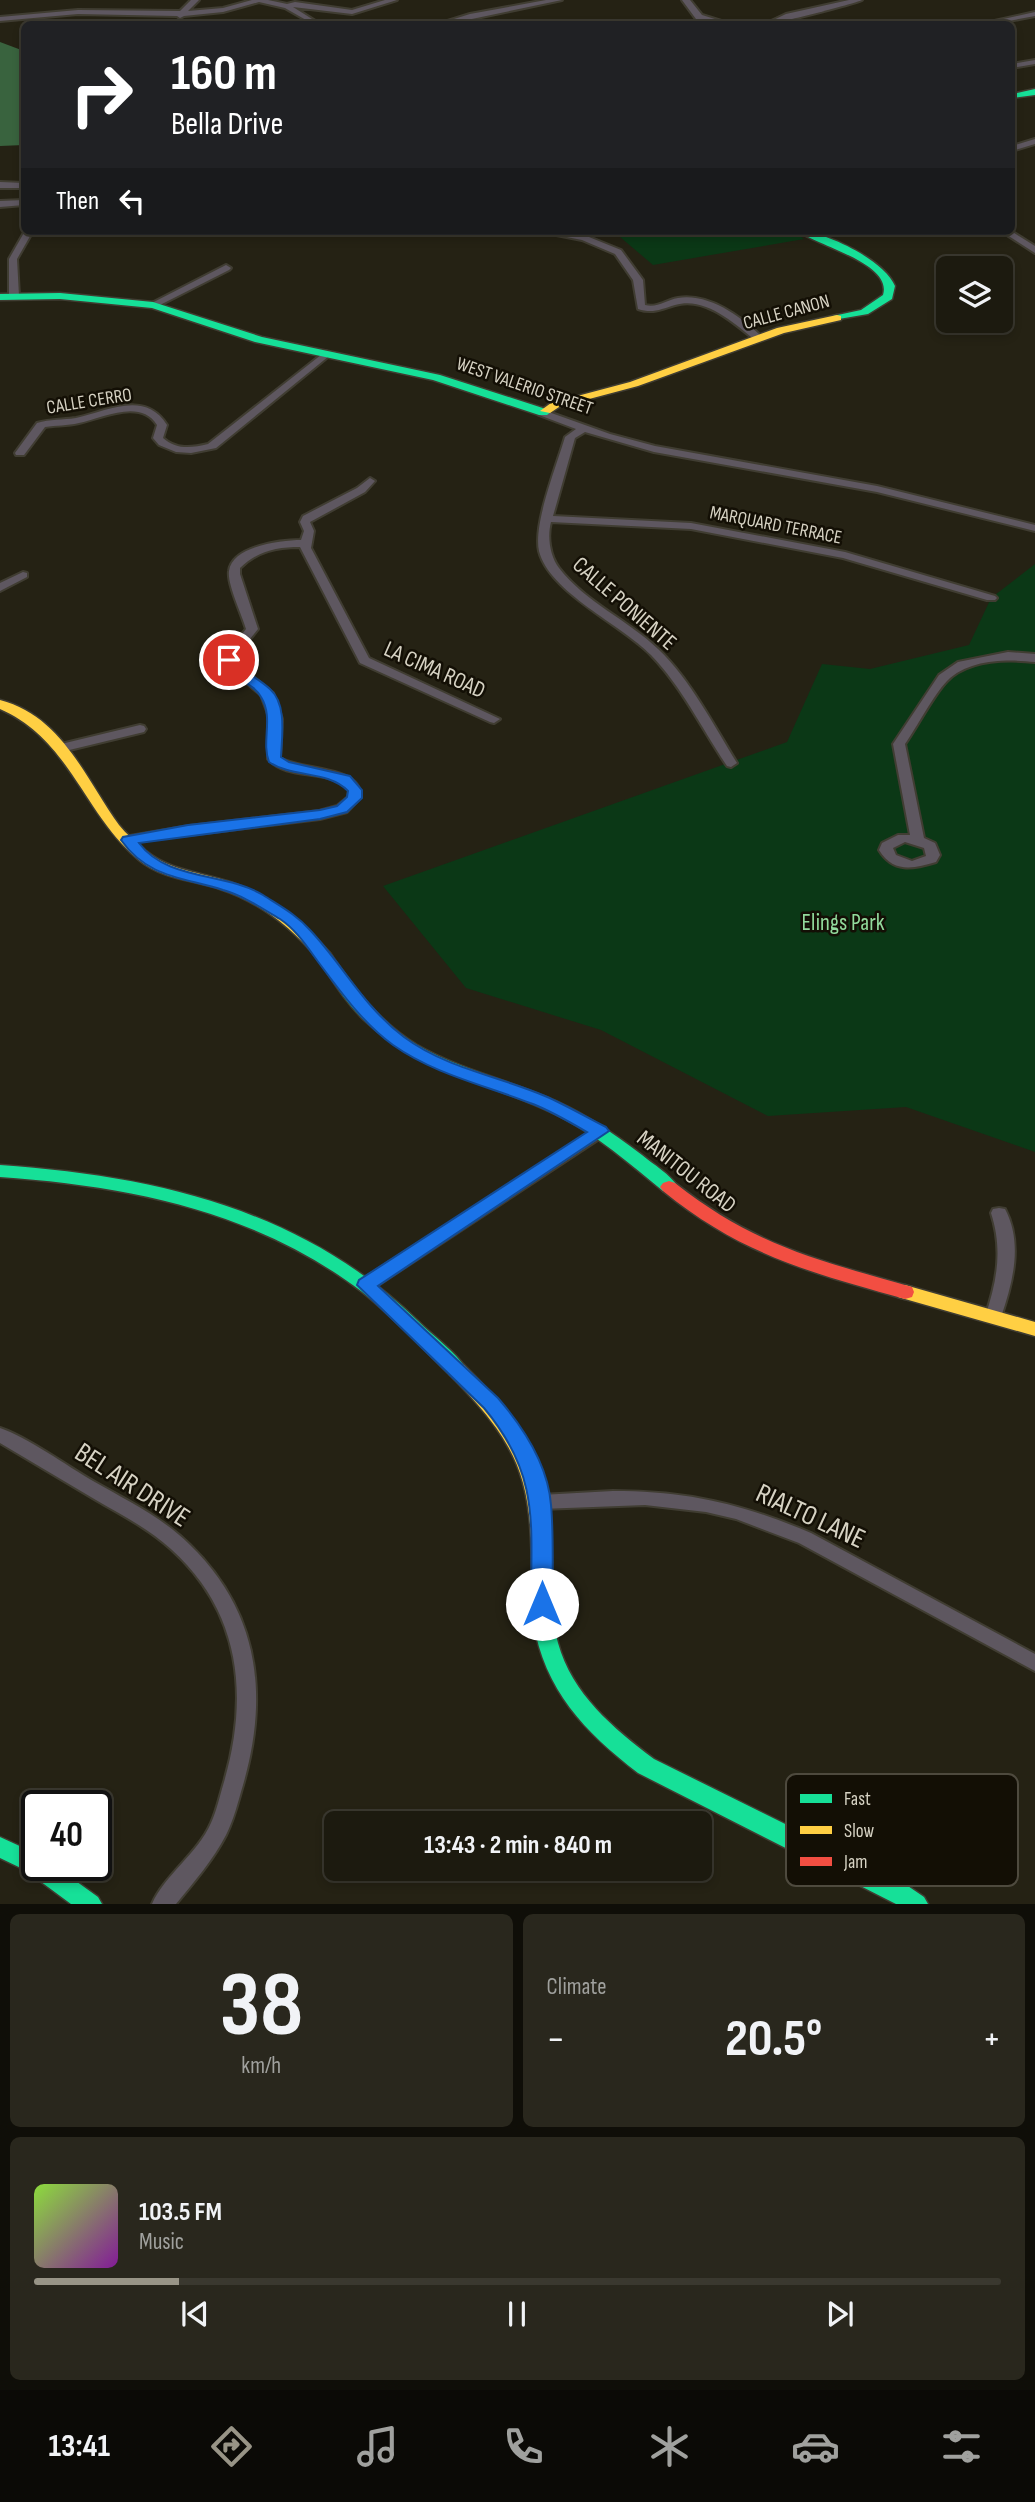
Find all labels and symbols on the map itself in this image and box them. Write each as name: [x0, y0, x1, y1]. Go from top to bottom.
street label: CALLE CANON: [741, 290, 832, 335]
street label: WEST VALERIO STREET: [453, 352, 596, 421]
street label: CALLE CERRO: [45, 383, 134, 420]
street label: MARQUARD TERRACE: [708, 501, 844, 550]
street label: CALLE PONIENTE: [567, 551, 682, 657]
pin: [199, 630, 259, 690]
street label: LA CIMA ROAD: [380, 635, 490, 705]
park label: Elings Park: [801, 909, 885, 937]
street label: MANITOU ROAD: [631, 1124, 742, 1219]
street label: BEL AIR DRIVE: [69, 1436, 196, 1535]
street label: RIALTO LANE: [751, 1477, 870, 1556]
position arrow: [505, 1567, 579, 1641]
legend: [786, 1774, 1018, 1886]
text: Fast: [844, 1788, 871, 1811]
speed limit sign: 40: [21, 1790, 112, 1881]
text: Slow: [844, 1820, 874, 1843]
text: Jam: [843, 1851, 867, 1874]

